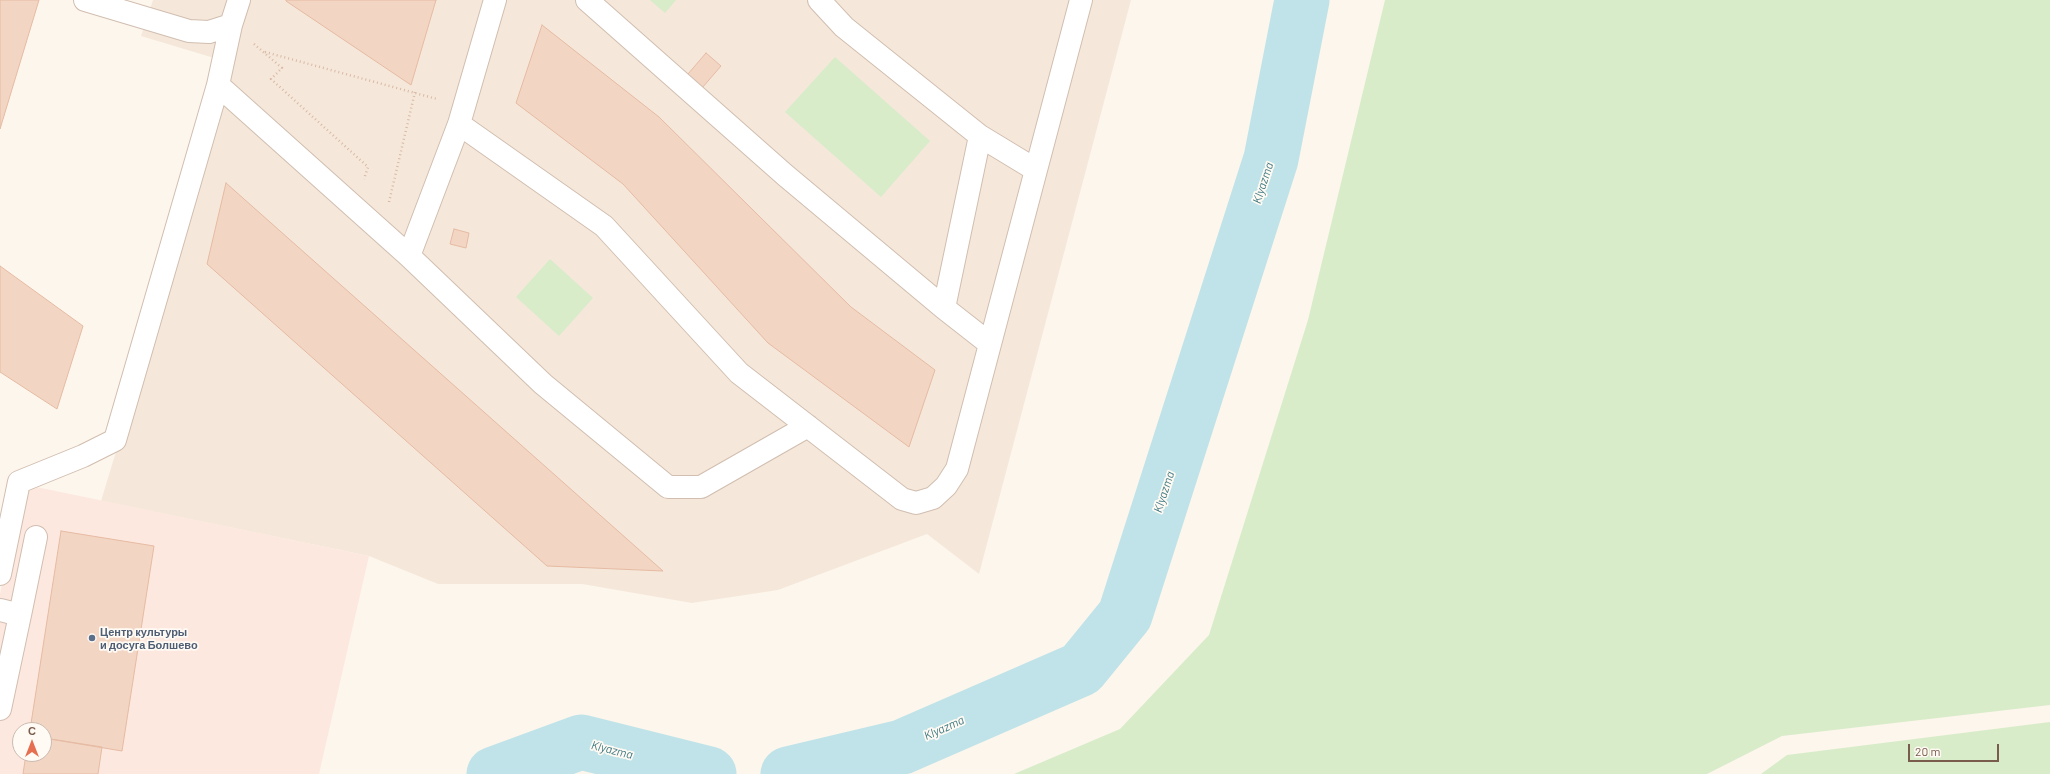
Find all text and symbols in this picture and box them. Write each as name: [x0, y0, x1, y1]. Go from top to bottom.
water label: Klyazma: [1250, 161, 1276, 205]
water label: Klyazma: [1151, 470, 1177, 514]
place label: Центр культуры и досуга Болшево: [100, 625, 198, 651]
marker: Центр культуры и досуга Болшево: [87, 633, 97, 643]
water label: Klyazma: [922, 713, 966, 743]
north arrow: [12, 722, 52, 762]
text: С: [28, 724, 36, 737]
scale bar: [1910, 736, 2001, 762]
water label: Klyazma: [590, 738, 634, 762]
text: 20 m: [1915, 744, 1941, 758]

